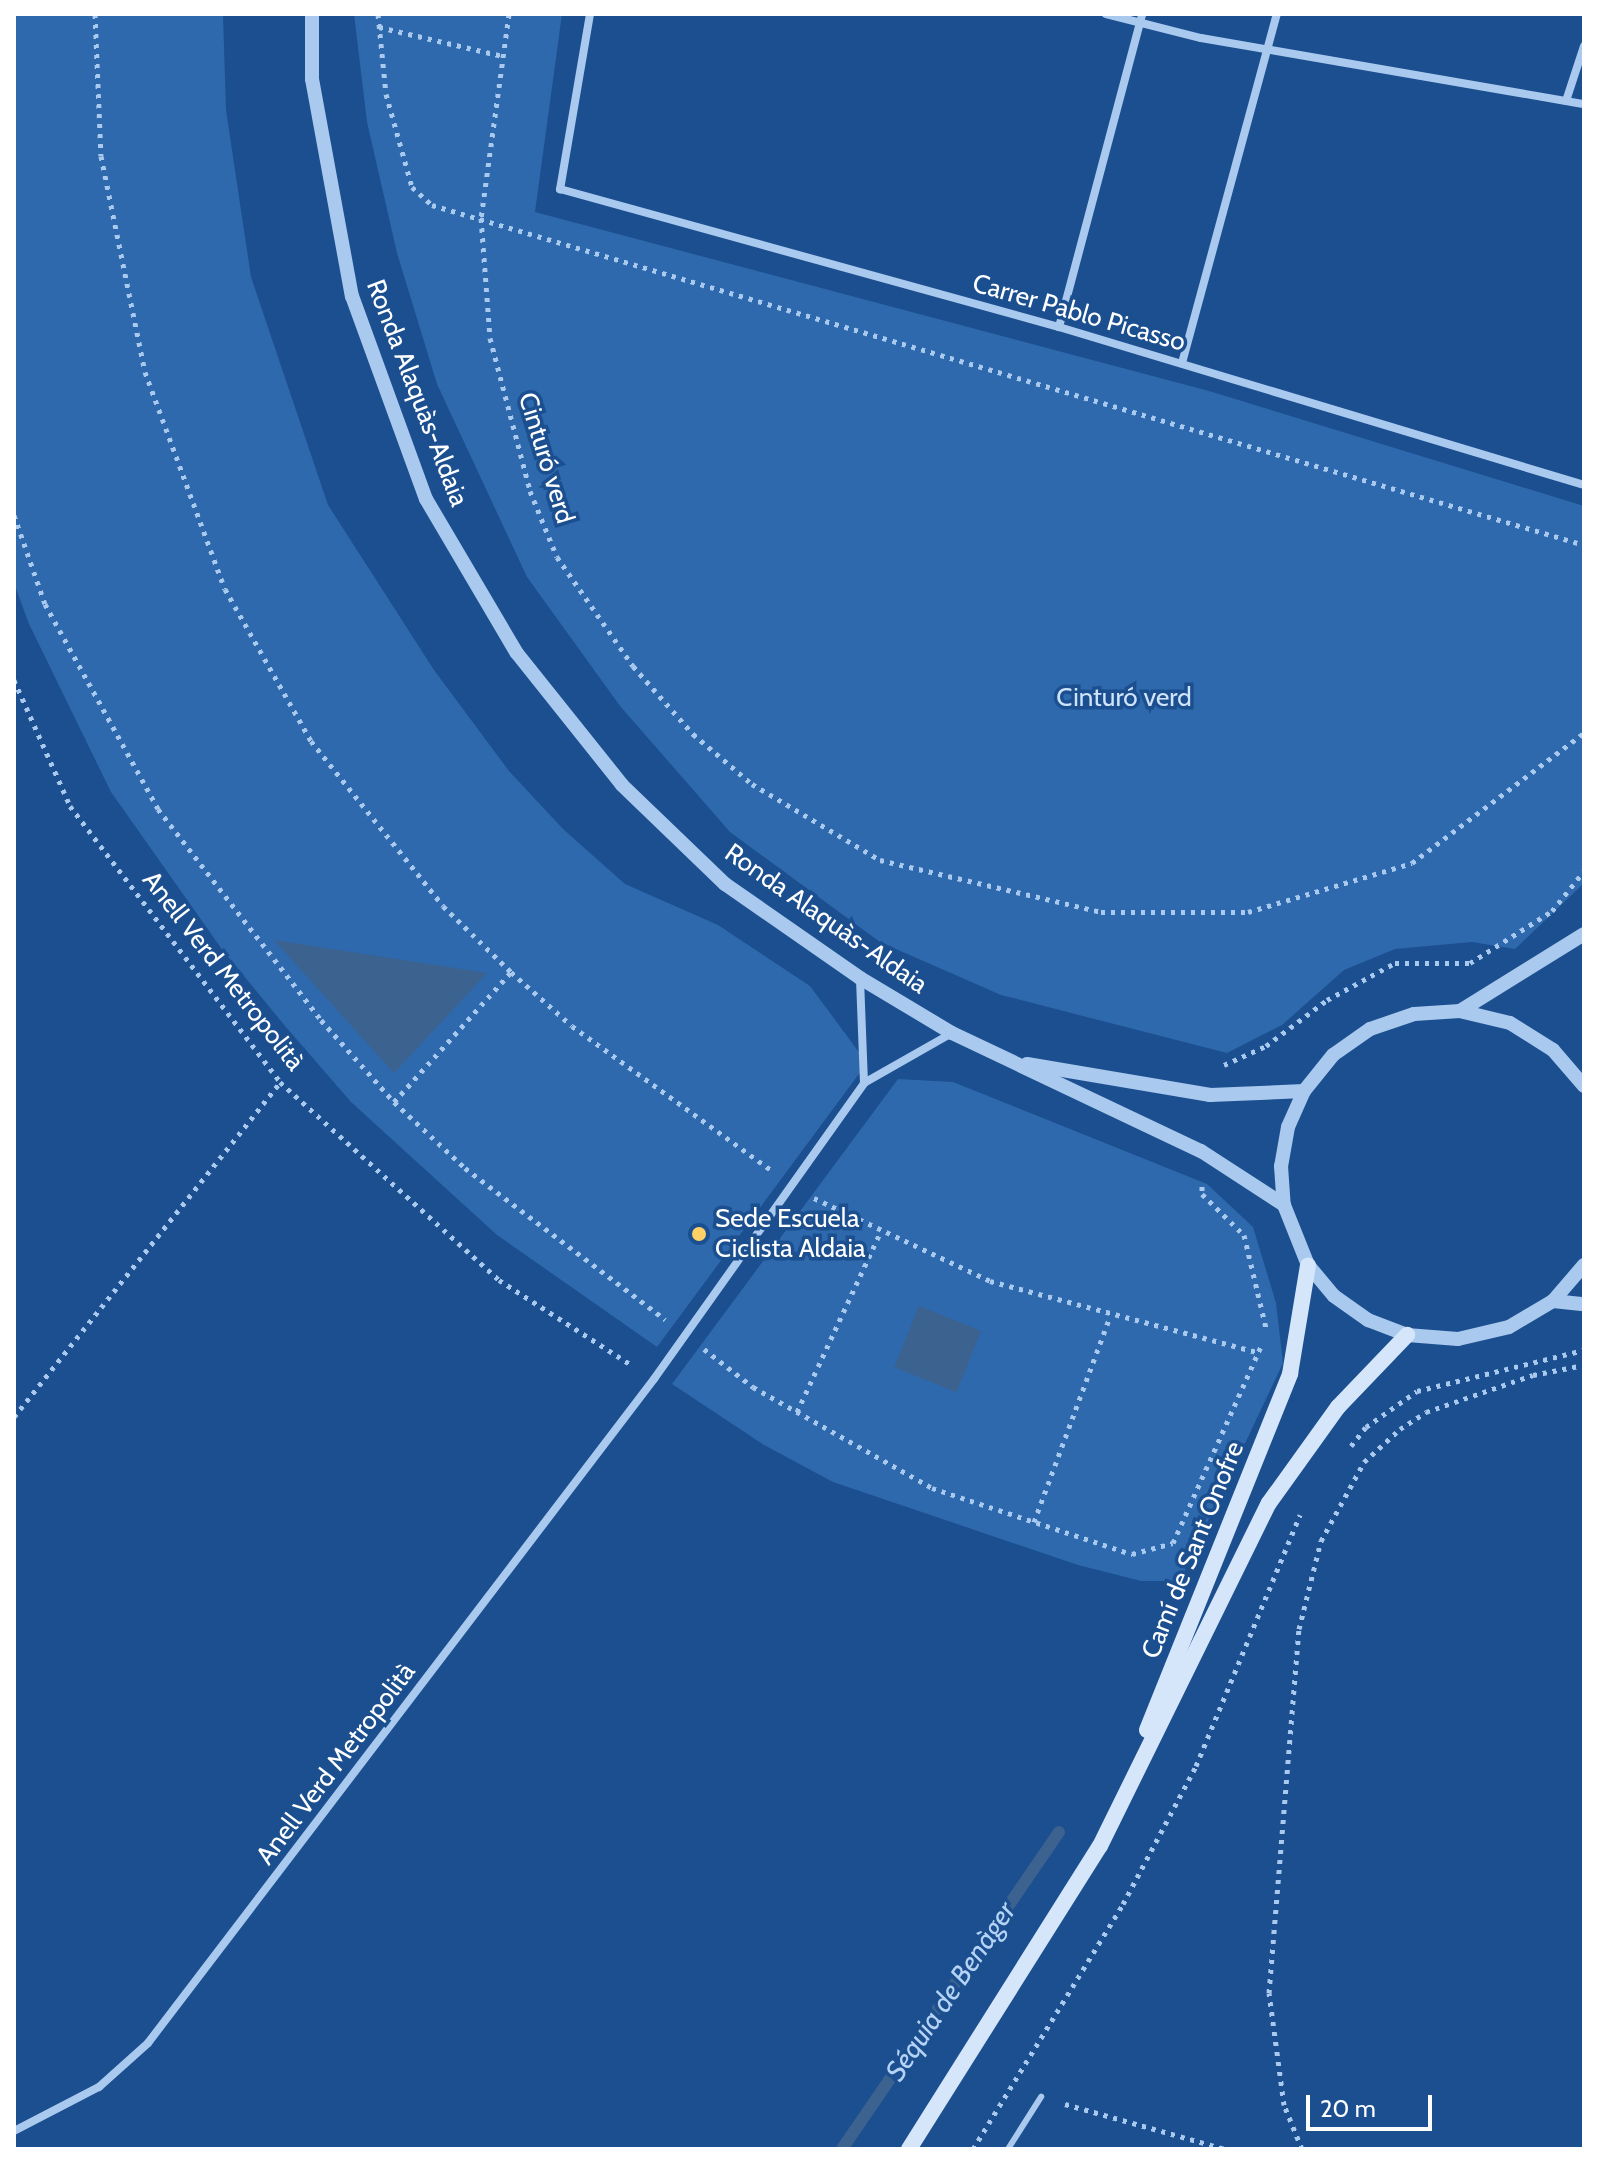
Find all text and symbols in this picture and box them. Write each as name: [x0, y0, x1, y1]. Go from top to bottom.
street label: Carrer Pablo Picasso: [969, 268, 1189, 358]
street label: Ronda Alaquàs-Aldaia: [359, 275, 475, 511]
street label: Cinturó verd: [511, 389, 581, 527]
park label: Cinturó verd: [1056, 682, 1192, 714]
street label: Ronda Alaquàs-Aldaia: [719, 837, 933, 1001]
street label: Anell Verd Metropolità: [135, 865, 311, 1077]
place label: Sede Escuela Ciclista Aldaia: [715, 1203, 865, 1264]
marker: Sede Escuela Ciclista Aldaia: [690, 1225, 708, 1243]
street label: Camí de Sant Onofre: [1135, 1437, 1251, 1663]
street label: Anell Verd Metropolità: [250, 1657, 422, 1871]
water label: Séquia de Benàger: [878, 1895, 1022, 2087]
scale bar: [1310, 2079, 1436, 2129]
text: 20 m: [1320, 2094, 1376, 2123]

